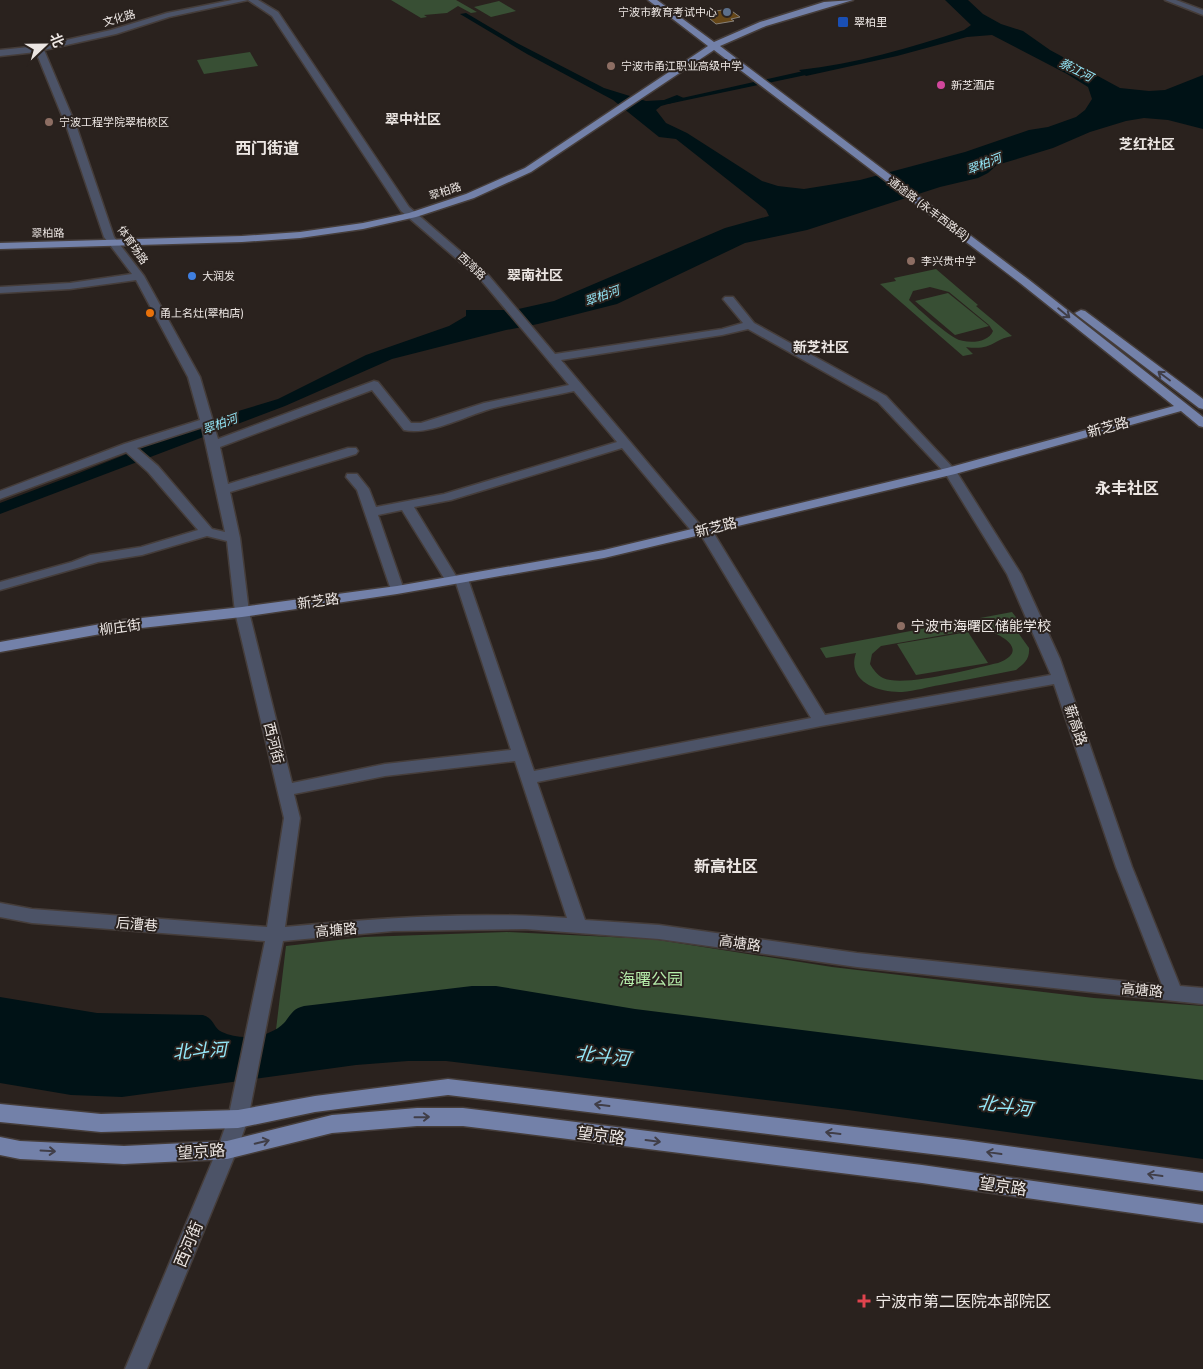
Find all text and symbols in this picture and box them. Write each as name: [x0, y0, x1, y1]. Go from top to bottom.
place label: 宁波市教育考试中心: [618, 4, 717, 20]
street label: 文化路: [101, 6, 137, 30]
marker: 宁波市教育考试中心: [721, 6, 733, 18]
place label: 翠柏里: [854, 14, 887, 30]
marker: 翠柏里: [836, 15, 850, 29]
north arrow: [20, 20, 70, 70]
text: 北: [45, 30, 69, 50]
water label: 蔡江河: [1056, 54, 1098, 87]
place label: 宁波市甬江职业高级中学: [621, 58, 742, 74]
marker: 宁波市甬江职业高级中学: [605, 60, 617, 72]
place label: 新芝酒店: [951, 77, 995, 93]
marker: 新芝酒店: [935, 79, 947, 91]
district label: 翠中社区: [385, 109, 441, 129]
place label: 宁波工程学院翠柏校区: [59, 114, 169, 130]
marker: 宁波工程学院翠柏校区: [43, 116, 55, 128]
district label: 芝红社区: [1119, 134, 1175, 154]
district label: 西门街道: [235, 137, 299, 160]
water label: 翠柏河: [964, 148, 1006, 179]
street label: 通途路 (永丰西路段): [885, 173, 973, 245]
street label: 翠柏路: [427, 178, 463, 204]
street label: 体育场路: [114, 222, 152, 268]
street label: 翠柏路: [31, 225, 65, 241]
street label: 西湾路: [455, 249, 489, 283]
place label: 李兴贵中学: [921, 253, 976, 269]
marker: 李兴贵中学: [905, 255, 917, 267]
district label: 翠南社区: [507, 265, 563, 285]
place label: 大润发: [202, 268, 235, 284]
marker: 大润发: [186, 270, 198, 282]
water label: 翠柏河: [582, 281, 624, 311]
place label: 甬上名灶(翠柏店): [160, 305, 244, 321]
marker: 甬上名灶(翠柏店): [144, 307, 156, 319]
one-way arrow: [1057, 307, 1070, 318]
district label: 新芝社区: [793, 337, 849, 357]
one-way arrow: [1157, 371, 1171, 381]
water label: 翠柏河: [200, 409, 242, 439]
street label: 新芝路: [1085, 412, 1131, 442]
district label: 永丰社区: [1095, 477, 1159, 500]
street label: 新芝路: [693, 512, 739, 542]
street label: 新芝路: [296, 588, 340, 614]
street label: 柳庄街: [98, 614, 142, 640]
place label: 宁波市海曙区储能学校: [911, 616, 1051, 636]
marker: 宁波市海曙区储能学校: [895, 620, 907, 632]
street label: 薪高路: [1060, 702, 1092, 748]
street label: 西河街: [259, 720, 289, 766]
district label: 新高社区: [694, 855, 758, 878]
street label: 后漕巷: [115, 912, 159, 936]
street label: 高塘路: [314, 918, 358, 942]
street label: 高塘路: [718, 930, 762, 956]
park label: 海曙公园: [619, 968, 683, 991]
street label: 高塘路: [1120, 978, 1164, 1002]
water label: 北斗河: [172, 1036, 231, 1065]
water label: 北斗河: [575, 1040, 634, 1073]
water label: 北斗河: [976, 1089, 1037, 1123]
one-way arrow: [594, 1100, 610, 1110]
one-way arrow: [414, 1112, 430, 1122]
street label: 望京路: [576, 1121, 626, 1150]
one-way arrow: [825, 1128, 841, 1138]
one-way arrow: [645, 1136, 661, 1146]
one-way arrow: [254, 1137, 270, 1146]
street label: 望京路: [176, 1138, 226, 1165]
one-way arrow: [40, 1147, 56, 1156]
one-way arrow: [986, 1148, 1002, 1158]
one-way arrow: [1147, 1170, 1163, 1180]
street label: 望京路: [978, 1172, 1028, 1201]
street label: 西河街: [168, 1218, 208, 1271]
place label: 宁波市第二医院本部院区: [875, 1290, 1051, 1313]
marker: 宁波市第二医院本部院区: [857, 1294, 871, 1308]

